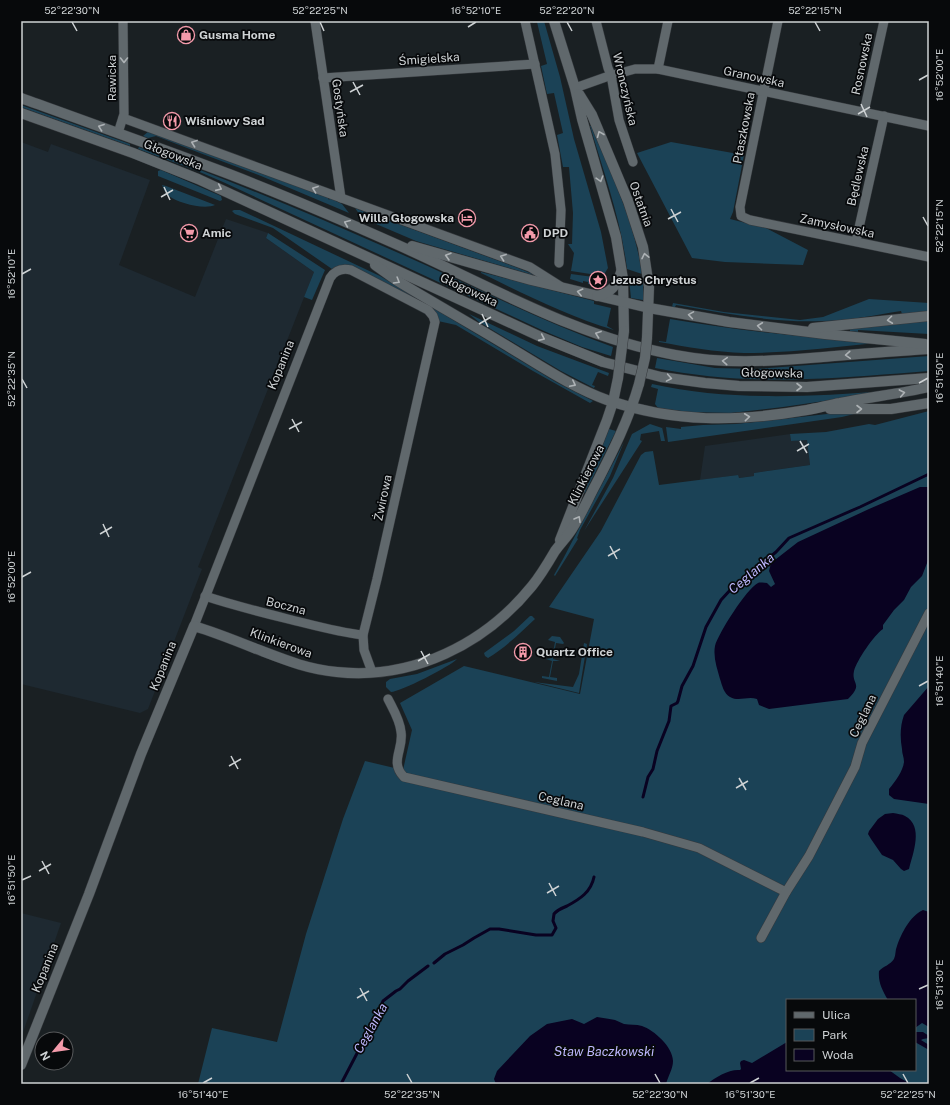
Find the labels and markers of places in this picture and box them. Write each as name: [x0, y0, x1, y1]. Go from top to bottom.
shop icon: Gusma Home: [176, 25, 196, 45]
place label: Gusma Home: [199, 28, 276, 42]
restaurant icon: Wiśniowy Sad: [162, 111, 182, 131]
place label: Wiśniowy Sad: [185, 114, 265, 128]
hotel icon: Willa Głogowska: [457, 208, 477, 228]
place label: Willa Głogowska: [359, 211, 454, 225]
supermarket icon: Amic: [179, 223, 199, 243]
public building icon: DPD: [520, 223, 540, 243]
place label: Amic: [202, 226, 232, 240]
place label: DPD: [543, 226, 568, 240]
place icon: Jezus Chrystus: [588, 270, 608, 290]
place label: Jezus Chrystus: [611, 273, 697, 287]
building icon: Quartz Office: [513, 642, 533, 662]
place label: Quartz Office: [536, 645, 613, 659]

